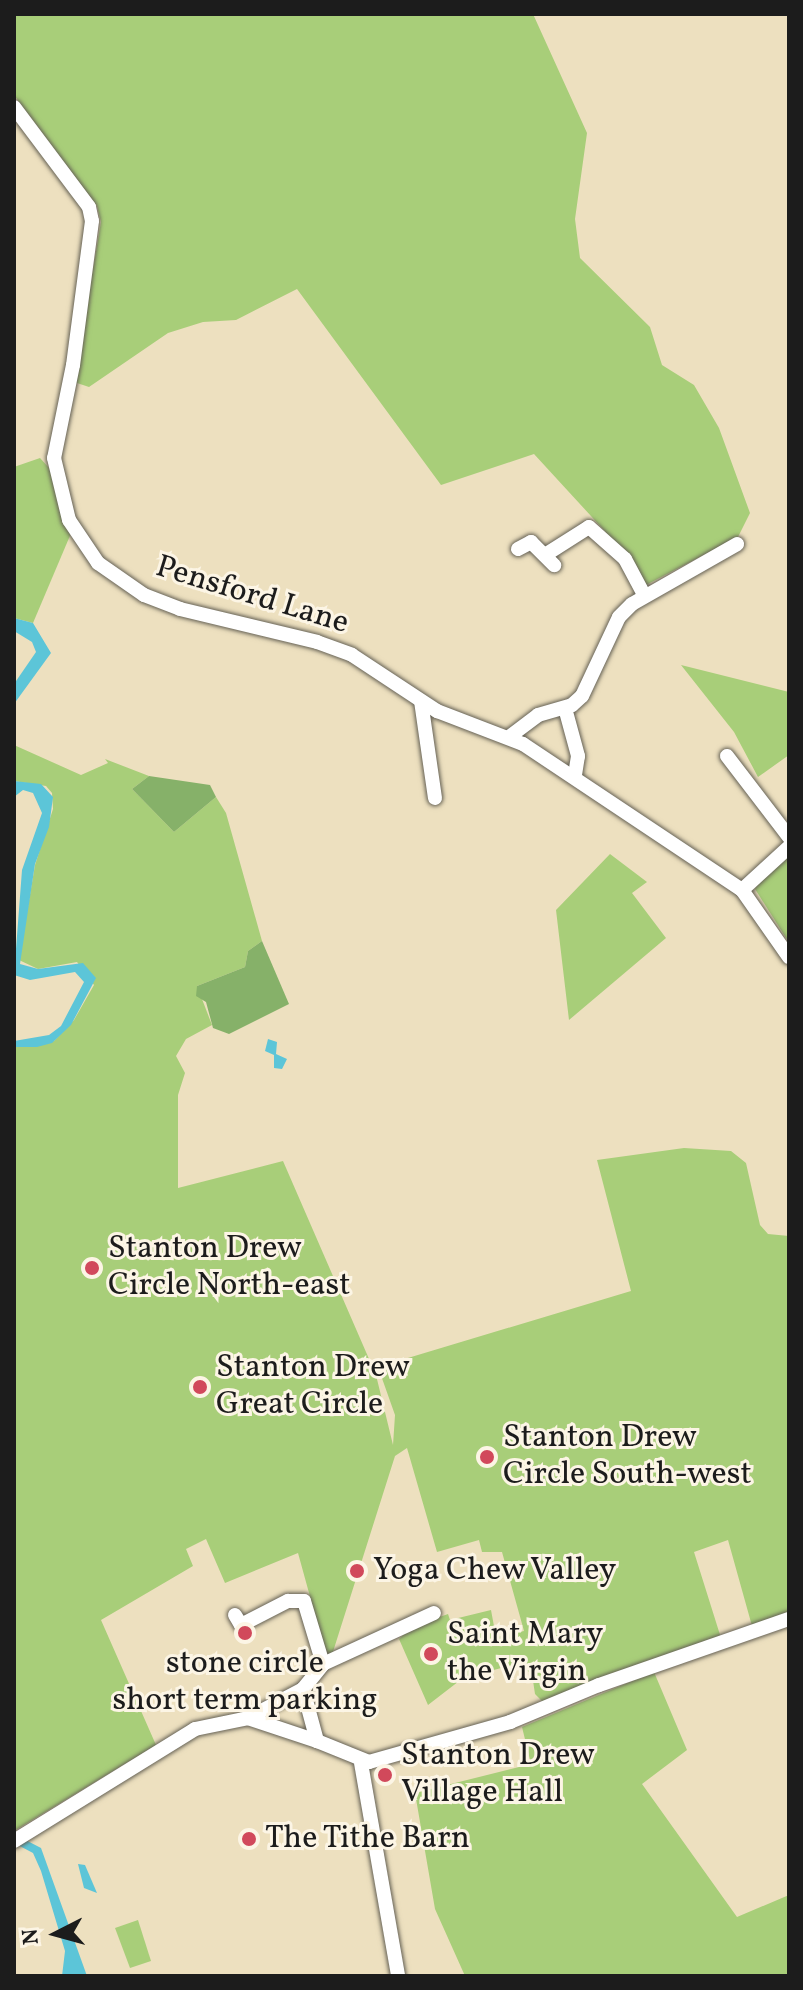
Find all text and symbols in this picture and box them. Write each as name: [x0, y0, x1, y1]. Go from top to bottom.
street label: Pensford Lane: [151, 548, 353, 644]
place label: Stanton Drew Circle North-east: [108, 1231, 350, 1306]
marker: Stanton Drew Circle North-east: [83, 1259, 101, 1277]
place label: Stanton Drew Great Circle: [216, 1350, 410, 1425]
marker: Stanton Drew Great Circle: [191, 1378, 209, 1396]
place label: Stanton Drew Circle South-west: [503, 1420, 752, 1495]
marker: Stanton Drew Circle South-west: [478, 1448, 496, 1466]
place label: Yoga Chew Valley: [373, 1552, 618, 1590]
marker: Yoga Chew Valley: [348, 1562, 366, 1580]
place label: Saint Mary the Virgin: [447, 1617, 603, 1692]
marker: stone circle short term parking: [236, 1624, 254, 1642]
marker: Saint Mary the Virgin: [422, 1645, 440, 1663]
place label: stone circle short term parking: [112, 1646, 378, 1721]
place label: Stanton Drew Village Hall: [401, 1738, 595, 1813]
marker: Stanton Drew Village Hall: [376, 1766, 394, 1784]
place label: The Tithe Barn: [265, 1820, 471, 1858]
marker: The Tithe Barn: [240, 1830, 258, 1848]
north arrow: [16, 1894, 96, 1974]
text: N: [15, 1927, 48, 1946]

